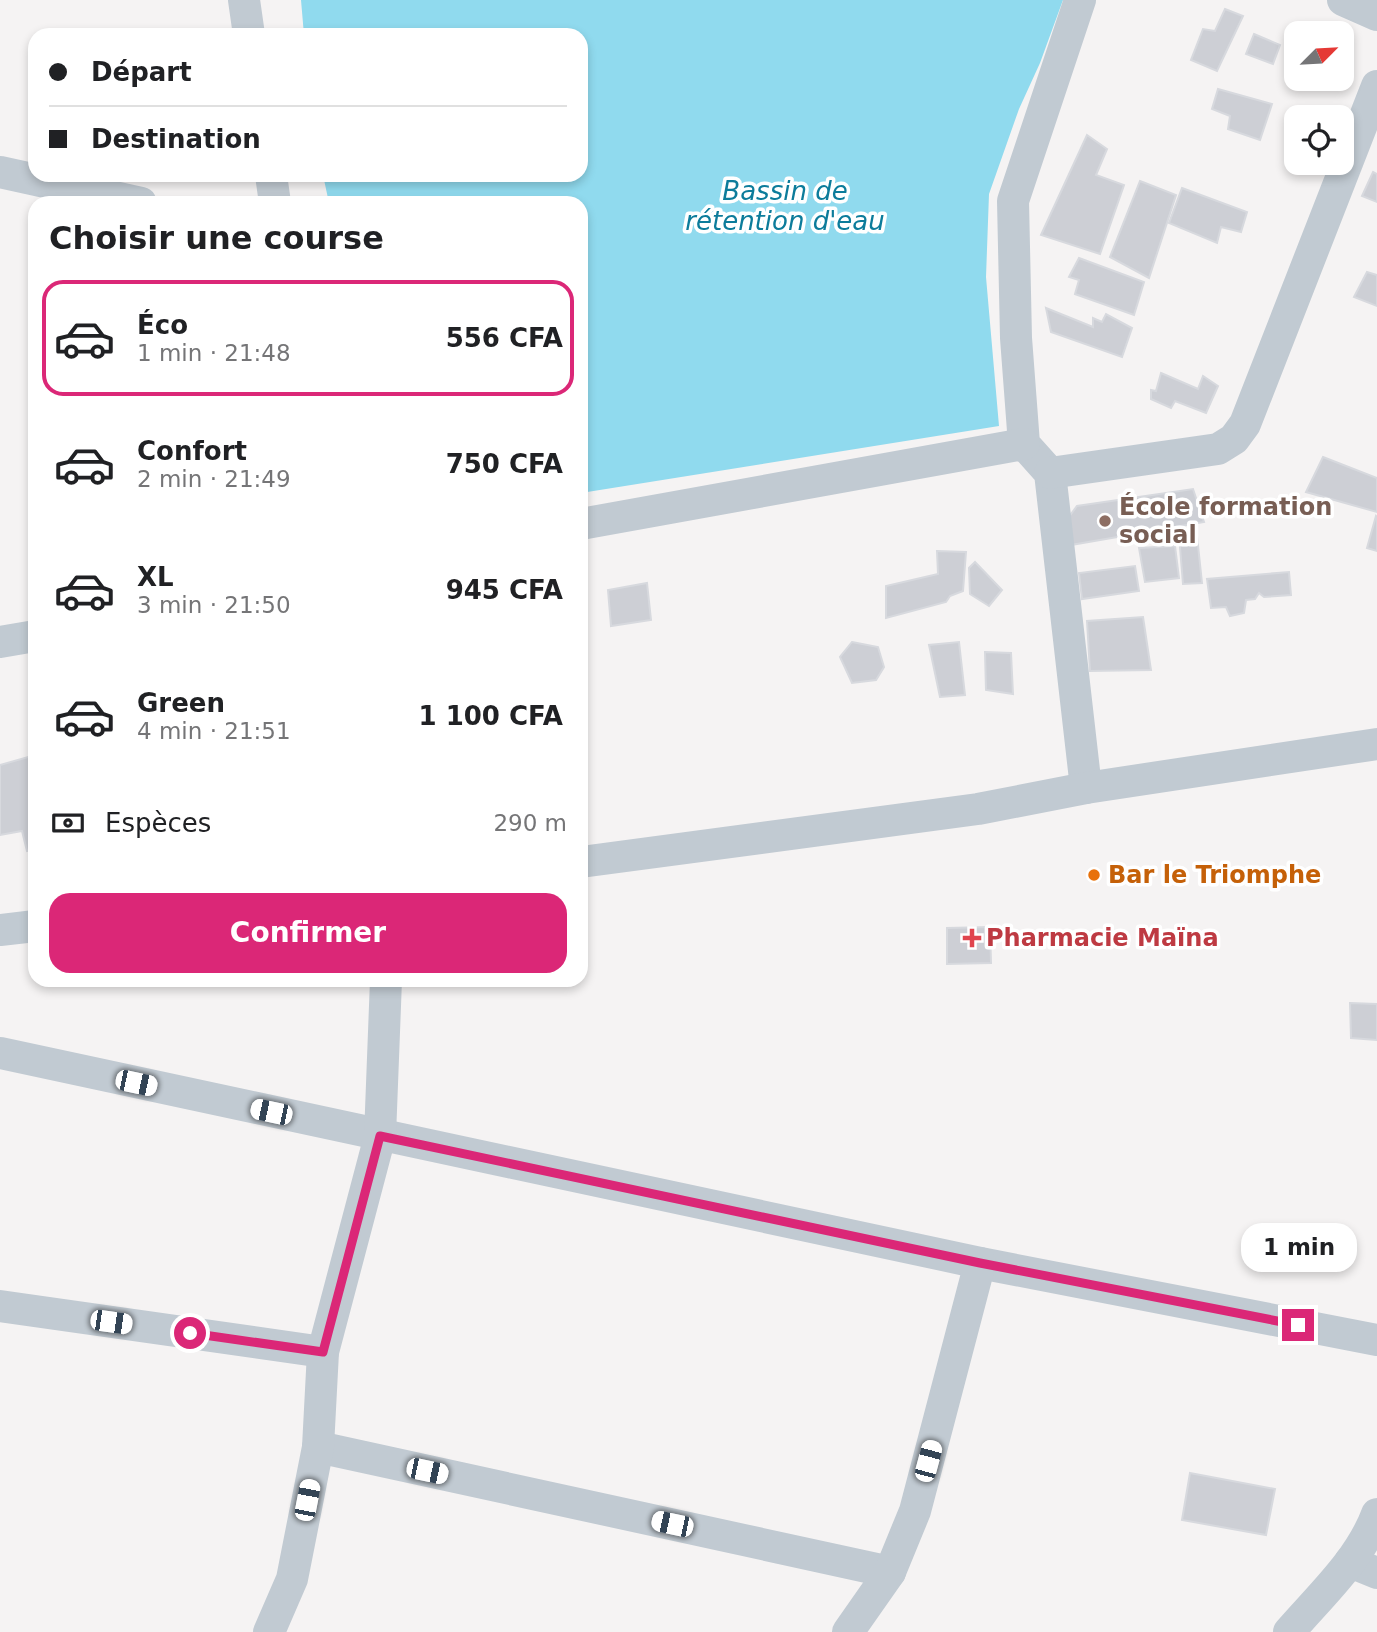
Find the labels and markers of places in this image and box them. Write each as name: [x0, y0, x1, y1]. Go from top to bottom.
place label: École formation social: [1119, 492, 1332, 549]
marker: École formation social: [1097, 513, 1113, 529]
place label: Bar le Triomphe: [1108, 861, 1321, 889]
marker: Bar le Triomphe: [1086, 867, 1102, 883]
place label: Pharmacie Maïna: [986, 924, 1219, 952]
marker: Pharmacie Maïna: [964, 930, 980, 946]

